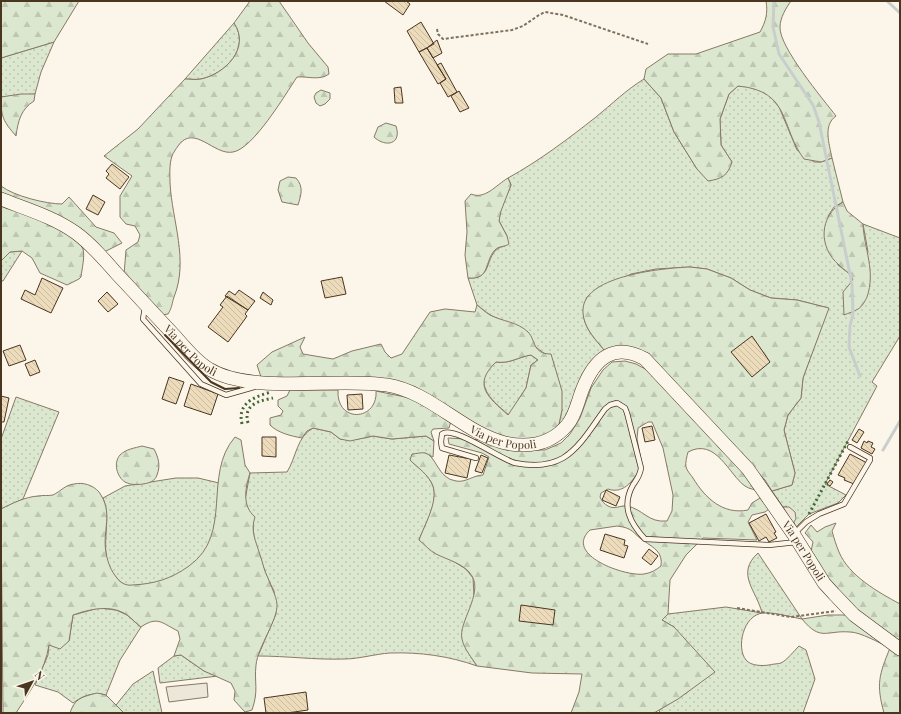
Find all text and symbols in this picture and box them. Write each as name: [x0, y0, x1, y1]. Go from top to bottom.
street label: Via per Popoli: [160, 321, 220, 379]
street label: Via per Popoli: [467, 421, 537, 452]
street label: Via per Popoli: [779, 517, 829, 584]
north arrow: [12, 662, 52, 702]
text: N: [32, 667, 48, 683]

